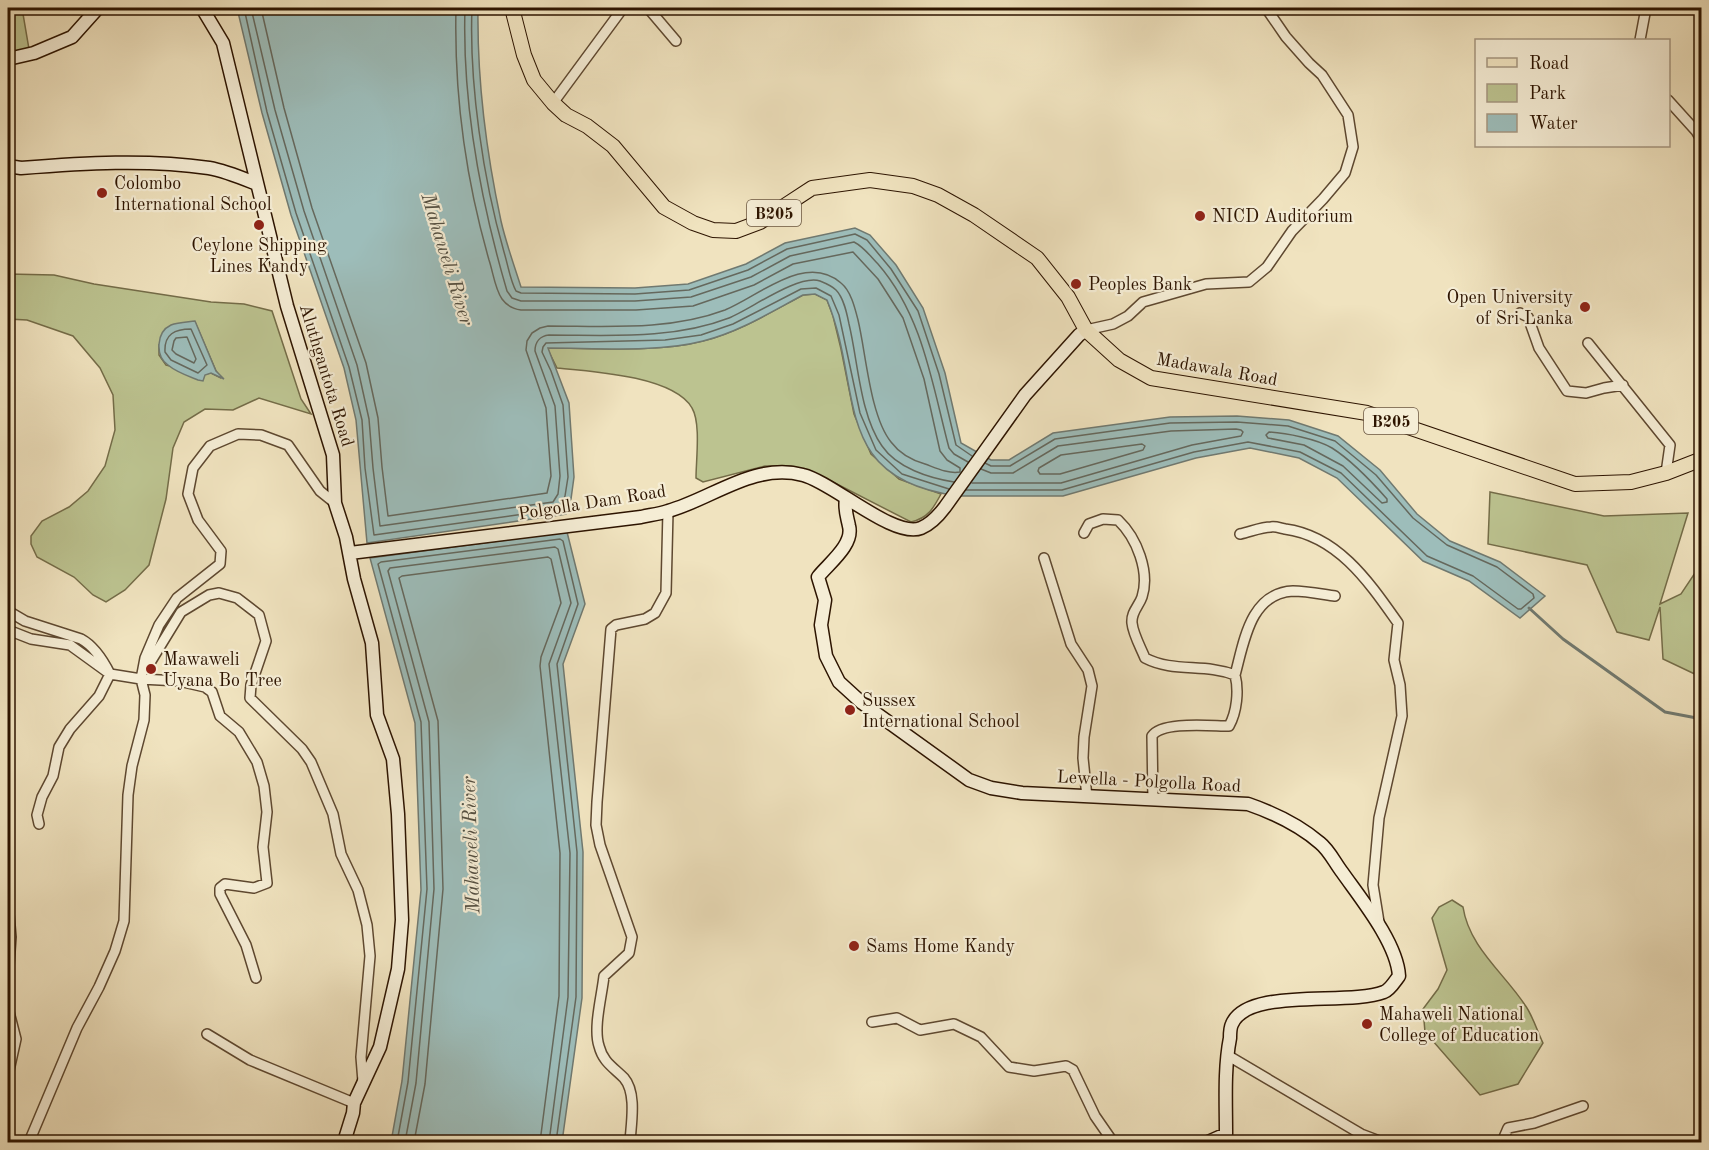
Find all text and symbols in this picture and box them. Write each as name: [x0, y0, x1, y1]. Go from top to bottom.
legend: [1475, 39, 1670, 147]
text: Road: [1529, 55, 1569, 73]
text: Park: [1529, 85, 1566, 103]
text: Water: [1529, 115, 1578, 133]
place label: Colombo International School: [114, 175, 272, 214]
marker: Colombo International School: [95, 186, 109, 200]
water label: Mahaweli River: [416, 190, 476, 329]
road number: B205: [747, 200, 801, 226]
place label: NICD Auditorium: [1212, 208, 1353, 226]
marker: NICD Auditorium: [1193, 209, 1207, 223]
marker: Ceylone Shipping Lines Kandy: [252, 218, 266, 232]
place label: Ceylone Shipping Lines Kandy: [191, 237, 327, 276]
place label: Peoples Bank: [1088, 276, 1192, 294]
marker: Peoples Bank: [1069, 277, 1083, 291]
place label: Open University of Sri Lanka: [1447, 289, 1573, 328]
marker: Open University of Sri Lanka: [1578, 300, 1592, 314]
street label: Aluthgantota Road: [296, 302, 356, 449]
street label: Madawala Road: [1155, 350, 1279, 390]
road number: B205: [1364, 408, 1418, 434]
street label: Polgolla Dam Road: [517, 482, 668, 524]
place label: Mawaweli Uyana Bo Tree: [163, 651, 282, 690]
marker: Mawaweli Uyana Bo Tree: [144, 662, 158, 676]
place label: Sussex International School: [862, 692, 1020, 731]
marker: Sussex International School: [843, 703, 857, 717]
street label: Lewella - Polgolla Road: [1056, 768, 1242, 796]
water label: Mahaweli River: [460, 775, 484, 915]
place label: Sams Home Kandy: [866, 938, 1016, 956]
marker: Sams Home Kandy: [847, 939, 861, 953]
place label: Mahaweli National College of Education: [1379, 1006, 1539, 1045]
marker: Mahaweli National College of Education: [1360, 1017, 1374, 1031]

